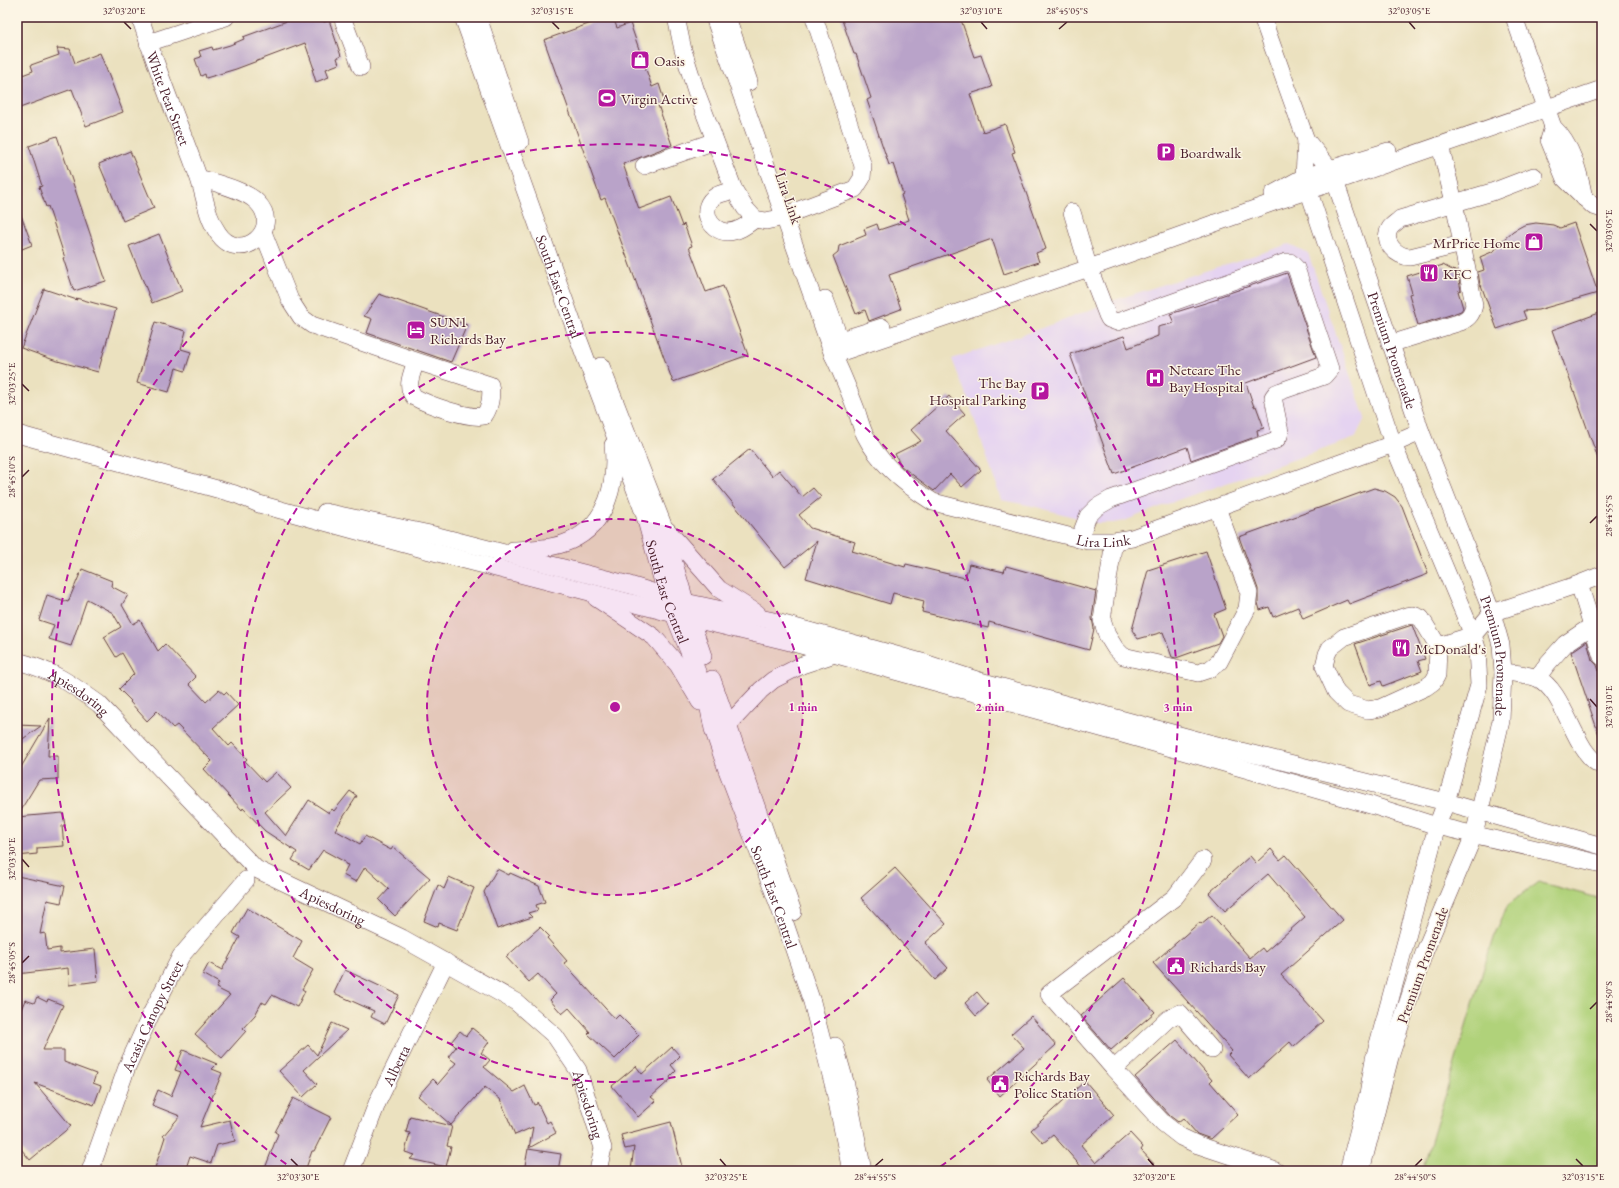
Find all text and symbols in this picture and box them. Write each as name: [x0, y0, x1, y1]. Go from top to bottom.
text: 32°03'20"E: [103, 4, 146, 17]
text: 32°03'15"E: [531, 4, 574, 17]
text: 32°03'10"E: [960, 4, 1003, 17]
text: 28°45'05"S: [1046, 4, 1088, 17]
text: 32°03'05"E: [1388, 4, 1431, 17]
street label: White Pear Street: [143, 48, 195, 148]
shop icon: Oasis: [629, 49, 651, 71]
place label: Oasis: [654, 51, 685, 70]
sports icon: Virgin Active: [596, 87, 618, 109]
place label: Virgin Active: [621, 89, 698, 108]
parking icon: Boardwalk: [1155, 141, 1177, 163]
place label: Boardwalk: [1180, 143, 1242, 162]
street label: Lira Link: [771, 169, 807, 227]
text: 32°03'05"E: [1602, 209, 1615, 252]
shop icon: MrPrice Home: [1523, 231, 1545, 253]
street label: South East Central: [532, 232, 587, 341]
place label: MrPrice Home: [1433, 233, 1520, 252]
restaurant icon: KFC: [1418, 262, 1440, 284]
place label: KFC: [1443, 264, 1472, 283]
street label: Premium Promenade: [1364, 289, 1422, 411]
place label: SUN1 Richards Bay: [430, 312, 506, 348]
hotel icon: SUN1 Richards Bay: [405, 319, 427, 341]
place label: Netcare The Bay Hospital: [1169, 360, 1244, 396]
text: 32°03'25"E: [5, 362, 18, 405]
hospital icon: Netcare The Bay Hospital: [1144, 367, 1166, 389]
place label: The Bay Hospital Parking: [929, 373, 1026, 409]
parking icon: The Bay Hospital Parking: [1029, 380, 1051, 402]
text: 28°45'10"S: [5, 456, 18, 498]
text: 28°44'55"S: [1602, 495, 1615, 537]
street label: Lira Link: [1074, 529, 1133, 551]
street label: South East Central: [642, 537, 694, 646]
street label: Premium Promenade: [1476, 592, 1513, 717]
restaurant icon: McDonald's: [1390, 637, 1412, 659]
place label: McDonald's: [1415, 639, 1486, 658]
street label: Apiesdoring: [45, 664, 115, 720]
text: 32°03'10"E: [1602, 685, 1615, 728]
text: 1 min: [788, 699, 818, 715]
text: 2 min: [975, 699, 1005, 715]
text: 3 min: [1163, 699, 1193, 715]
centre of rings: [608, 700, 622, 714]
text: 32°03'30"E: [5, 837, 18, 880]
street label: South East Central: [747, 842, 802, 951]
street label: Apiesdoring: [296, 881, 369, 929]
street label: Premium Promenade: [1392, 904, 1452, 1026]
text: 28°45'05"S: [5, 942, 18, 984]
public building icon: Richards Bay: [1165, 955, 1187, 977]
street label: Acasia Canopy Street: [116, 957, 187, 1076]
place label: Richards Bay: [1190, 957, 1266, 976]
text: 28°44'50"S: [1602, 981, 1615, 1023]
street label: Alberta: [377, 1041, 414, 1090]
place label: Richards Bay Police Station: [1014, 1066, 1092, 1102]
street label: Apiesdoring: [569, 1067, 609, 1141]
public building icon: Richards Bay Police Station: [989, 1073, 1011, 1095]
text: 32°03'30"E: [277, 1170, 320, 1183]
text: 32°03'25"E: [705, 1170, 748, 1183]
text: 28°44'55"S: [854, 1170, 896, 1183]
text: 32°03'20"E: [1133, 1170, 1176, 1183]
text: 28°44'50"S: [1394, 1170, 1436, 1183]
text: 32°03'15"E: [1562, 1170, 1605, 1183]

